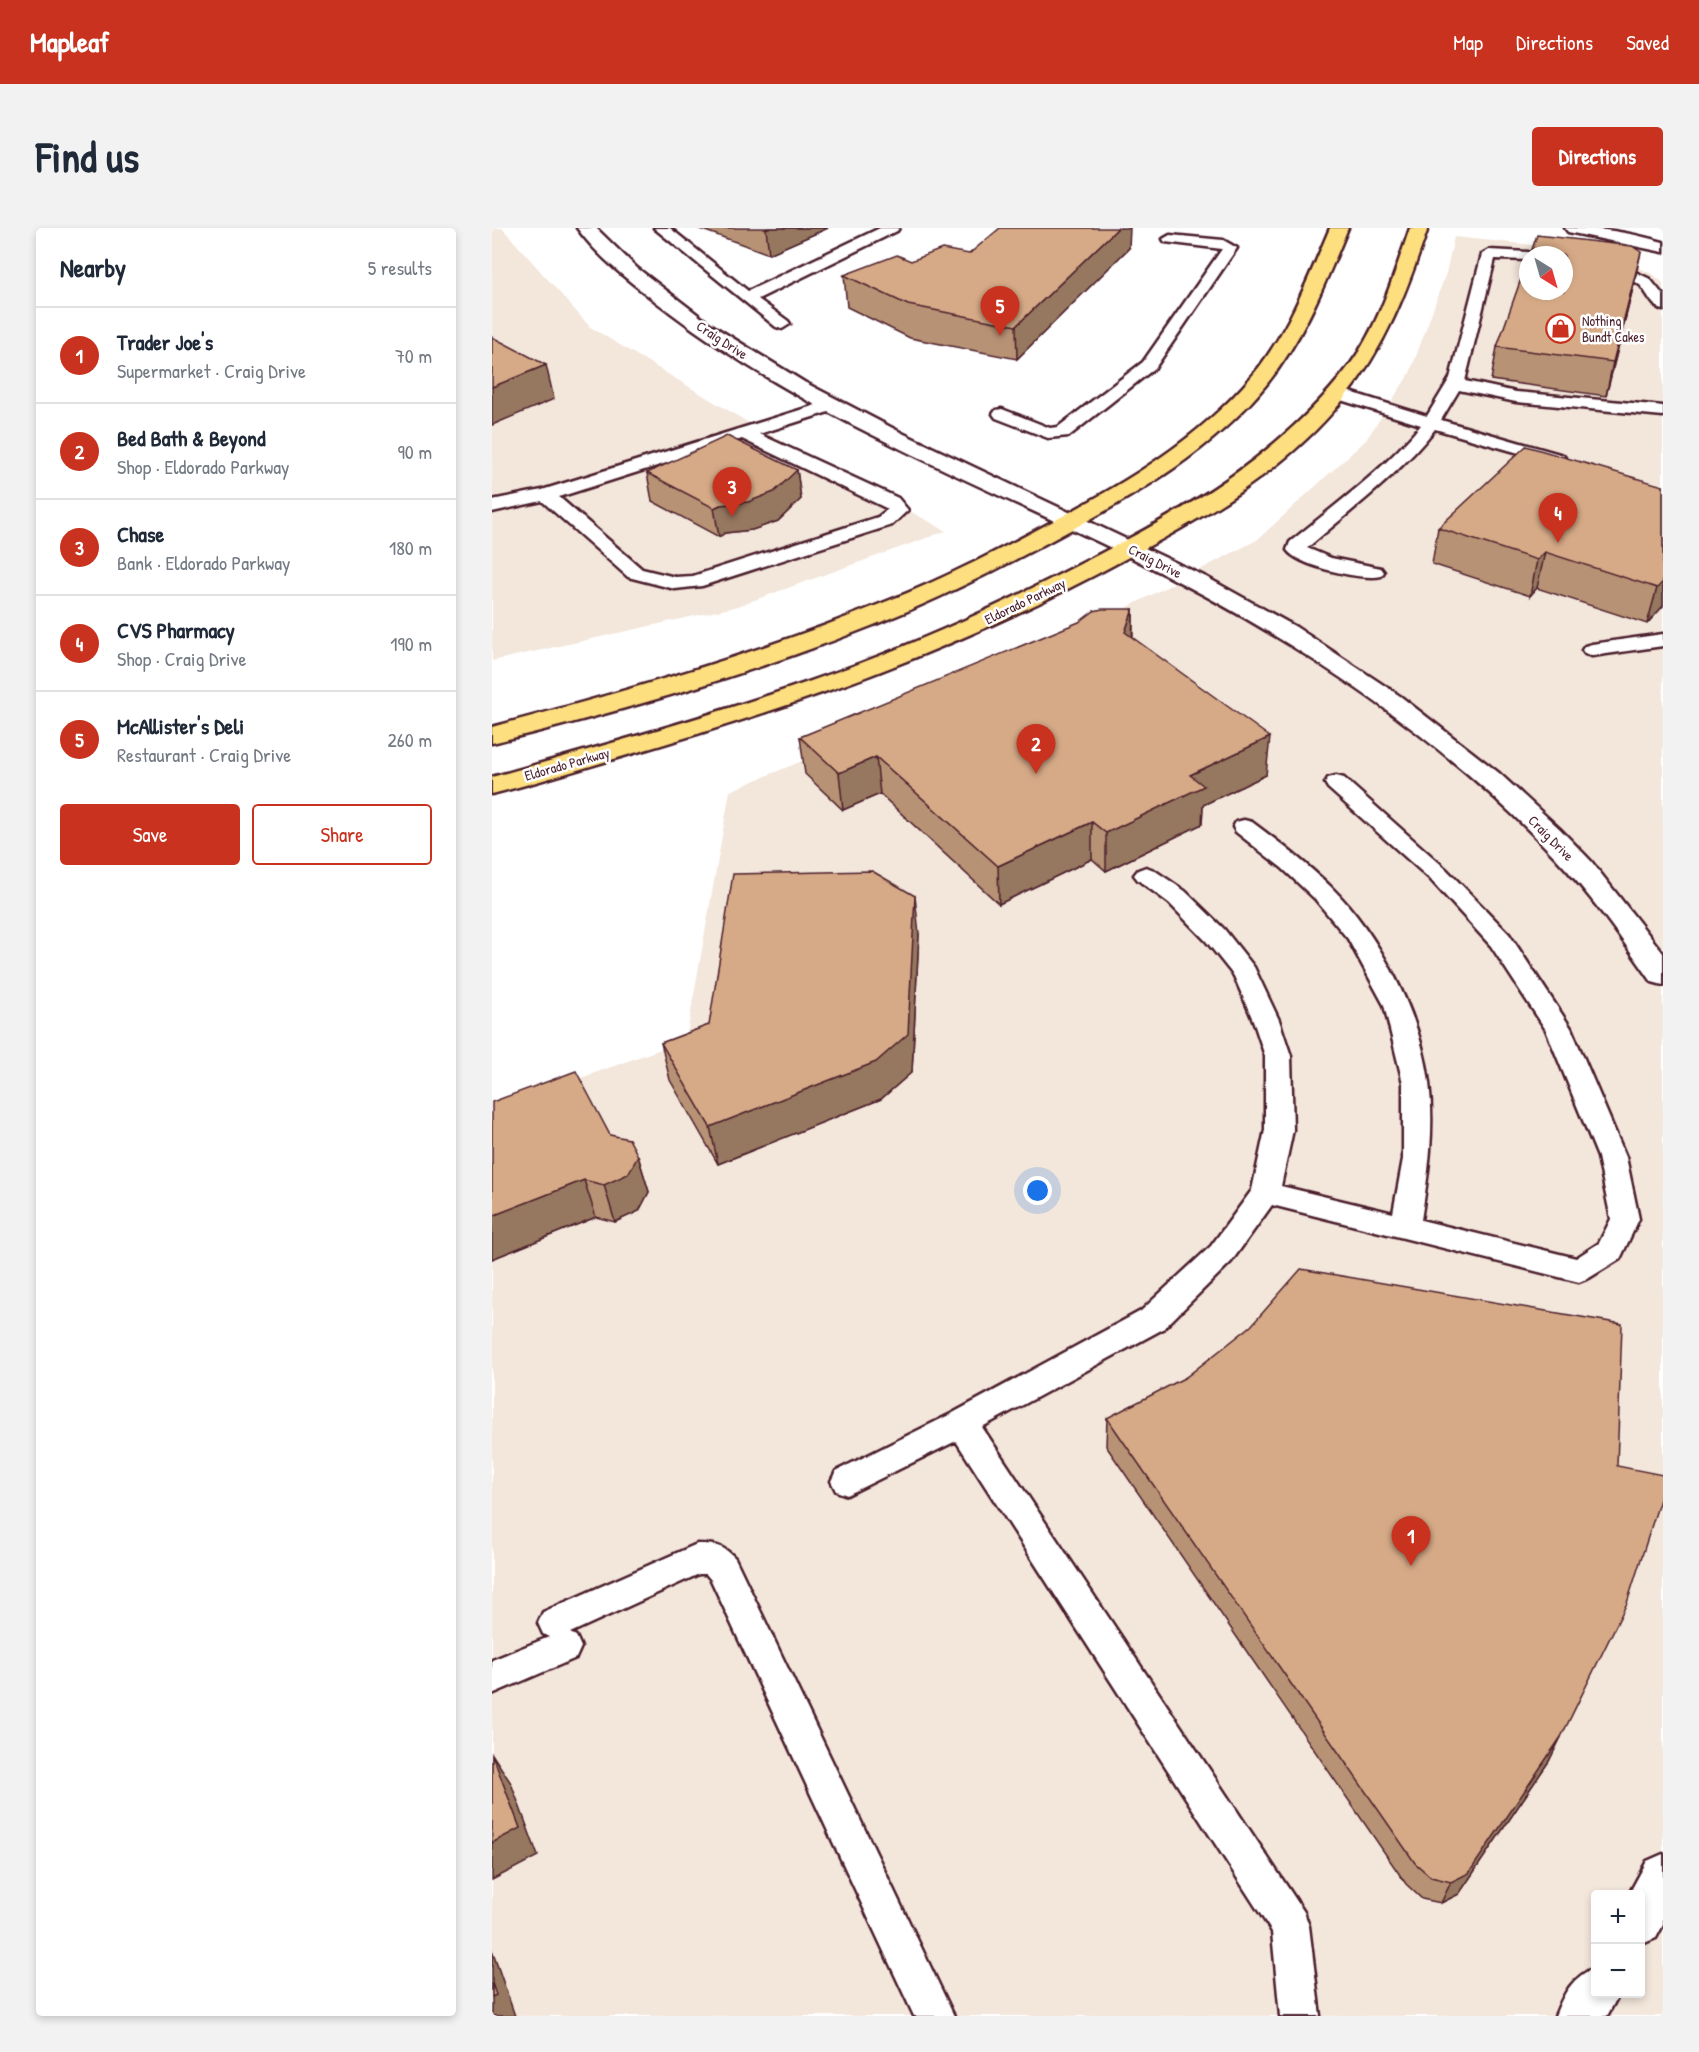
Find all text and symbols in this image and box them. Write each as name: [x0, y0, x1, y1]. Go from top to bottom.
text: Mapleaf: [30, 23, 109, 61]
text: Map: [1453, 28, 1483, 57]
text: Directions: [1516, 28, 1593, 57]
text: Saved: [1626, 28, 1669, 57]
button: Directions: [1532, 127, 1663, 186]
text: Find us: [36, 128, 139, 185]
north arrow: [1519, 246, 1573, 300]
text: Nearby: [60, 250, 126, 285]
text: 5 results: [368, 254, 432, 281]
pin: 5: [980, 286, 1020, 336]
place label: Nothing Bundt Cakes: [1582, 311, 1644, 346]
shop icon: Nothing Bundt Cakes: [1545, 313, 1577, 345]
street label: Craig Drive: [692, 316, 752, 364]
text: Trader Joe's: [117, 327, 213, 357]
text: 1: [76, 342, 83, 369]
text: 70 m: [395, 342, 432, 369]
text: Supermarket · Craig Drive: [117, 357, 306, 384]
text: Bed Bath & Beyond: [117, 423, 266, 453]
text: 2: [75, 438, 84, 465]
text: 90 m: [398, 438, 432, 465]
text: Shop · Eldorado Parkway: [117, 453, 289, 480]
pin: 3: [712, 468, 752, 517]
pin: 4: [1538, 494, 1578, 543]
text: Chase: [117, 519, 164, 549]
text: 3: [75, 534, 84, 561]
text: 180 m: [389, 534, 432, 561]
street label: Craig Drive: [1125, 539, 1186, 583]
text: Bank · Eldorado Parkway: [117, 549, 291, 576]
street label: Eldorado Parkway: [981, 573, 1069, 629]
text: CVS Pharmacy: [117, 615, 235, 645]
text: 4: [76, 630, 83, 657]
text: 190 m: [390, 630, 432, 657]
text: Shop · Craig Drive: [117, 645, 247, 672]
text: McAllister's Deli: [117, 711, 244, 741]
pin: 2: [1016, 724, 1056, 774]
text: 5: [75, 726, 84, 753]
text: 260 m: [388, 726, 432, 753]
text: Restaurant · Craig Drive: [117, 741, 291, 768]
street label: Eldorado Parkway: [522, 742, 612, 786]
button: Save: [60, 804, 240, 865]
button: Share: [252, 804, 432, 865]
street label: Craig Drive: [1524, 811, 1579, 866]
your location: [1023, 1176, 1052, 1205]
pin: 1: [1392, 1516, 1430, 1566]
map controls: [1591, 1890, 1645, 1998]
button: +: [1591, 1890, 1645, 1944]
button: −: [1591, 1944, 1645, 1998]

